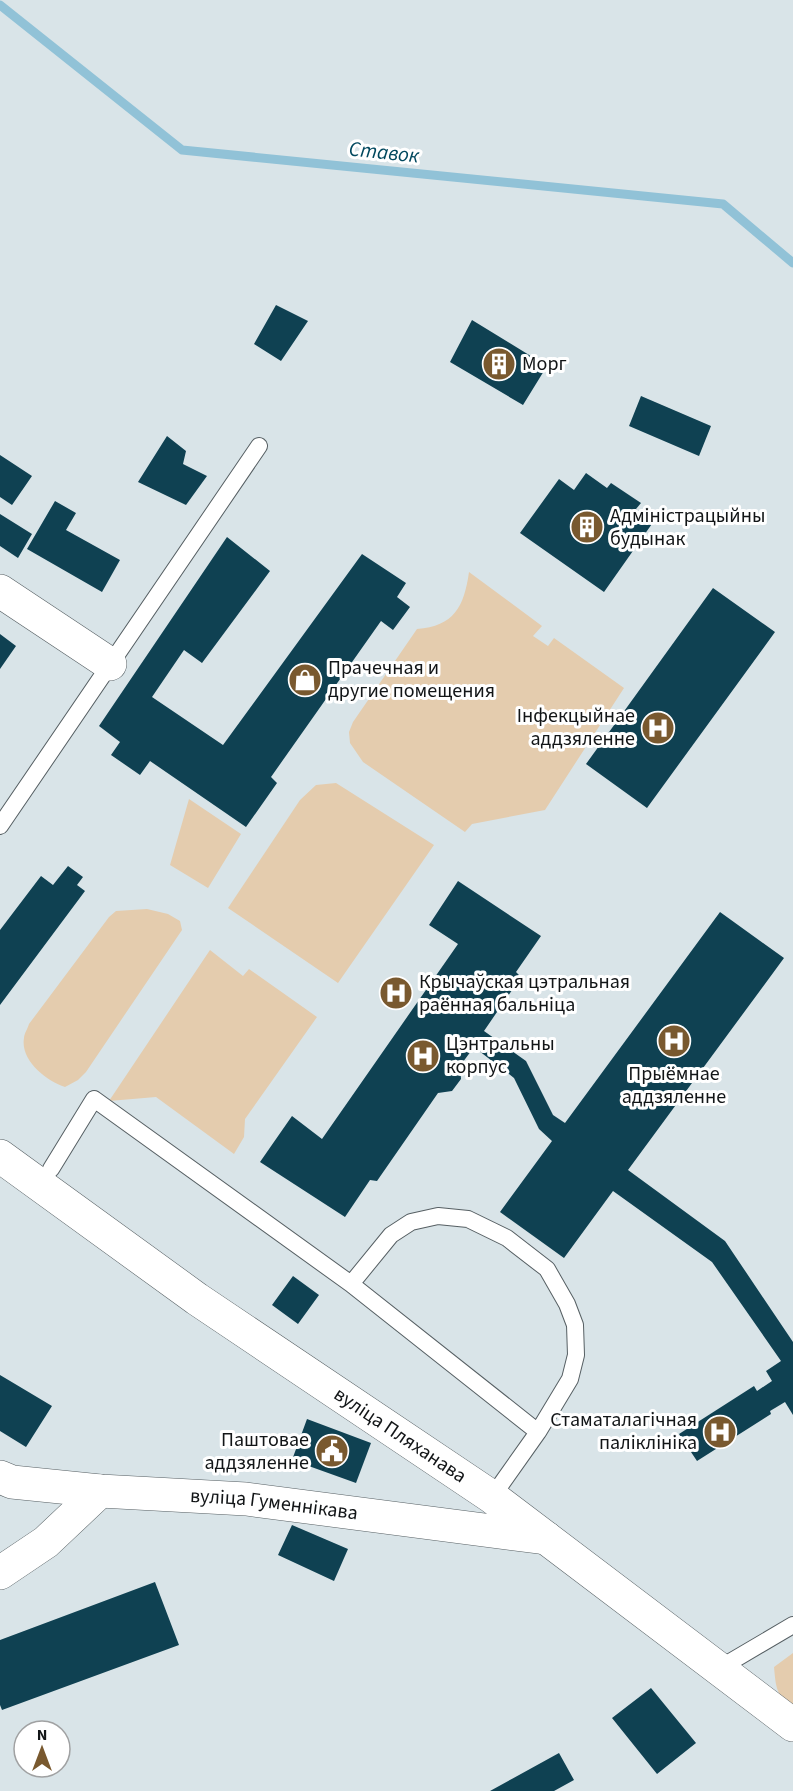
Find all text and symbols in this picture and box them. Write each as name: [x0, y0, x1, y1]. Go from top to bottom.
water label: Ставок: [347, 133, 422, 171]
building icon: Морг: [481, 346, 517, 382]
place label: Морг: [522, 350, 567, 378]
place label: Адміністрацыйны будынак: [610, 502, 765, 553]
building icon: Адміністрацыйны будынак: [569, 509, 605, 545]
place label: Прачечная и другие помещения: [328, 654, 495, 705]
shop icon: Прачечная и другие помещения: [287, 662, 323, 698]
place label: Інфекцыйнае аддзяленне: [517, 702, 635, 753]
hospital icon: Інфекцыйнае аддзяленне: [640, 710, 676, 746]
place label: Крычаўская цэтральная раённая бальніца: [419, 968, 630, 1019]
hospital icon: Крычаўская цэтральная раённая бальніца: [378, 975, 414, 1011]
hospital icon: Прыёмнае аддзяленне: [656, 1023, 692, 1059]
place label: Цэнтральны корпус: [446, 1030, 555, 1081]
hospital icon: Цэнтральны корпус: [405, 1038, 441, 1074]
place label: Прыёмнае аддзяленне: [622, 1060, 726, 1111]
street label: вуліца Пляханава: [328, 1381, 472, 1490]
place label: Стаматалагічная паліклініка: [550, 1406, 697, 1457]
hospital icon: Стаматалагічная паліклініка: [702, 1414, 738, 1450]
place label: Паштовае аддзяленне: [205, 1426, 309, 1477]
public building icon: Паштовае аддзяленне: [314, 1433, 350, 1469]
street label: вуліца Гуменнікава: [189, 1482, 360, 1527]
north arrow: [12, 1719, 72, 1779]
text: N: [37, 1724, 47, 1746]

